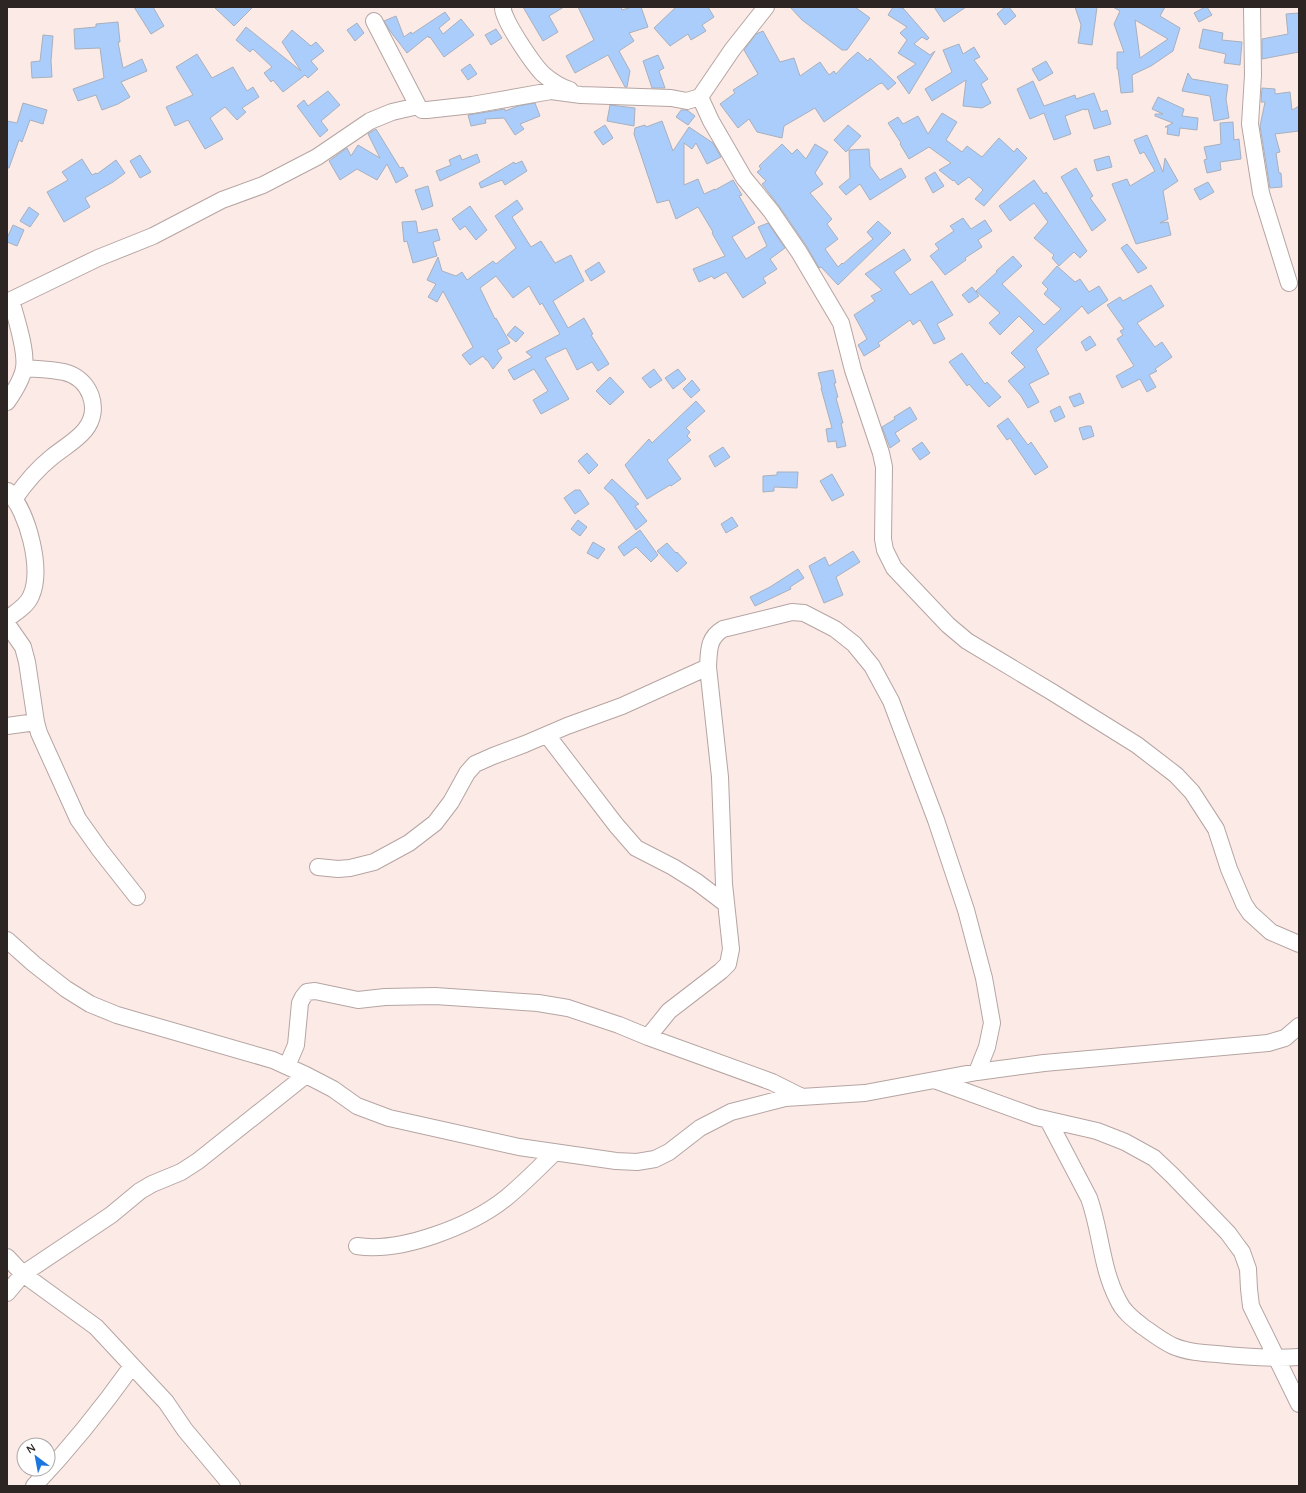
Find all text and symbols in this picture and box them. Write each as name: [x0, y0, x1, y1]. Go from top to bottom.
north arrow: [16, 1437, 56, 1477]
text: N: [24, 1440, 38, 1457]

